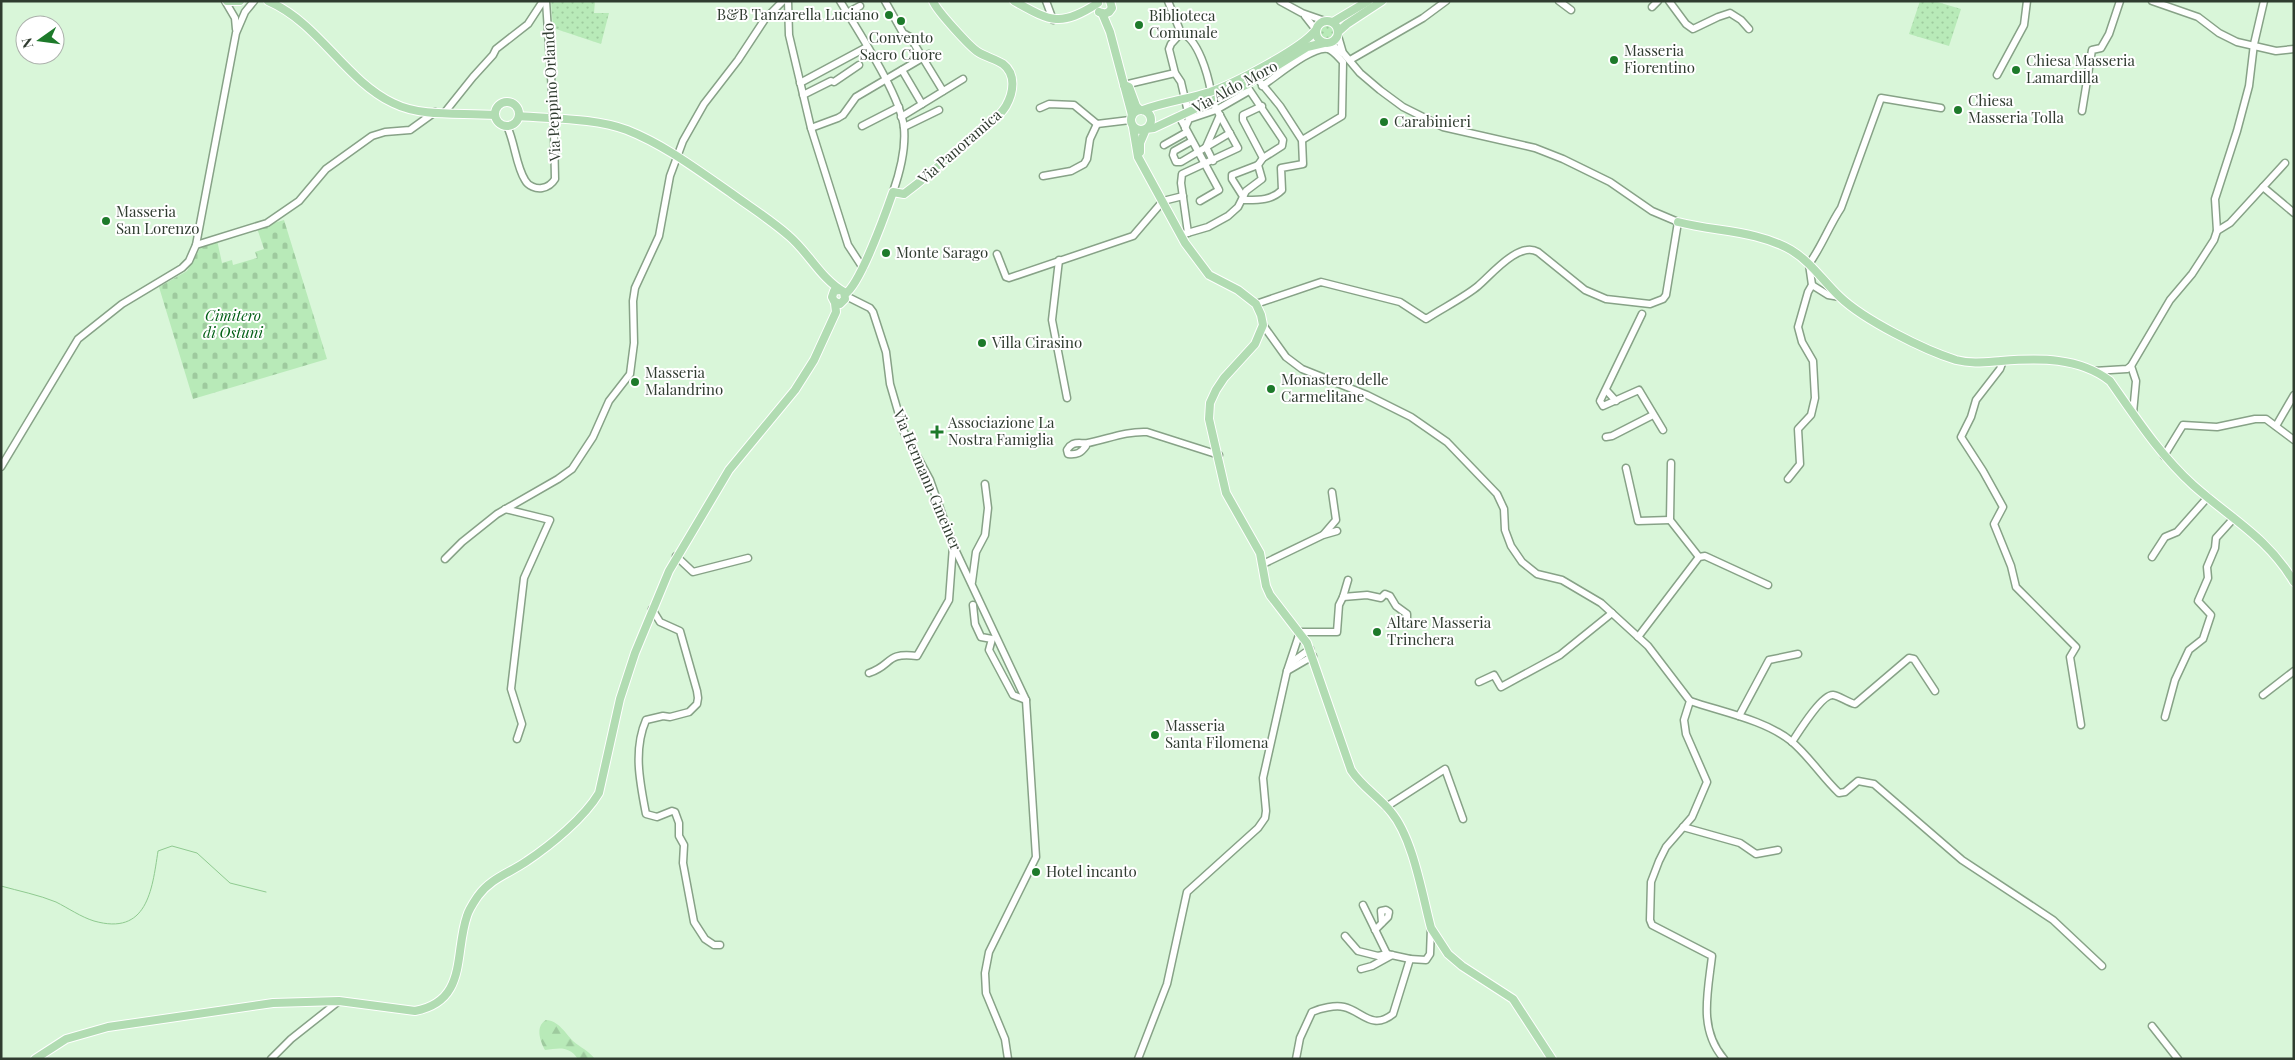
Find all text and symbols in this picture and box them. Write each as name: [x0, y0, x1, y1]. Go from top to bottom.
place label: B&B Tanzarella Luciano: [717, 4, 879, 24]
place label: Biblioteca Comunale: [1149, 5, 1218, 42]
marker: B&B Tanzarella Luciano: [883, 9, 895, 21]
north arrow: [15, 15, 65, 65]
marker: Convento Sacro Cuore: [895, 15, 907, 27]
marker: Biblioteca Comunale: [1133, 19, 1145, 31]
street label: Via Peppino Orlando: [537, 22, 565, 163]
place label: Convento Sacro Cuore: [860, 27, 942, 64]
text: N: [16, 36, 37, 50]
place label: Masseria Fiorentino: [1624, 40, 1695, 77]
place label: Chiesa Masseria Lamardilla: [2026, 50, 2135, 87]
marker: Masseria Fiorentino: [1608, 54, 1620, 66]
street label: Via Aldo Moro: [1188, 55, 1281, 117]
marker: Chiesa Masseria Lamardilla: [2010, 64, 2022, 76]
place label: Chiesa Masseria Tolla: [1968, 90, 2065, 127]
street label: Via Panoramica: [913, 104, 1006, 189]
marker: Chiesa Masseria Tolla: [1952, 104, 1964, 116]
place label: Carabinieri: [1394, 111, 1471, 131]
marker: Carabinieri: [1378, 116, 1390, 128]
place label: Masseria San Lorenzo: [116, 201, 200, 238]
marker: Masseria San Lorenzo: [100, 215, 112, 227]
place label: Monte Sarago: [896, 242, 988, 262]
marker: Monte Sarago: [880, 247, 892, 259]
park label: Cimitero di Ostuni: [203, 305, 263, 342]
place label: Villa Cirasino: [991, 332, 1082, 352]
marker: Villa Cirasino: [976, 337, 988, 349]
place label: Masseria Malandrino: [645, 362, 723, 399]
place label: Monastero delle Carmelitane: [1281, 369, 1389, 406]
marker: Masseria Malandrino: [629, 376, 641, 388]
marker: Monastero delle Carmelitane: [1265, 383, 1277, 395]
street label: Via Hermann Gmeiner: [889, 405, 967, 553]
place label: Associazione La Nostra Famiglia: [947, 412, 1055, 449]
marker: Associazione La Nostra Famiglia: [930, 425, 944, 439]
place label: Altare Masseria Trinchera: [1386, 612, 1492, 649]
marker: Altare Masseria Trinchera: [1371, 626, 1383, 638]
place label: Masseria Santa Filomena: [1165, 715, 1269, 752]
marker: Masseria Santa Filomena: [1149, 729, 1161, 741]
place label: Hotel incanto: [1046, 861, 1137, 881]
marker: Hotel incanto: [1030, 866, 1042, 878]

